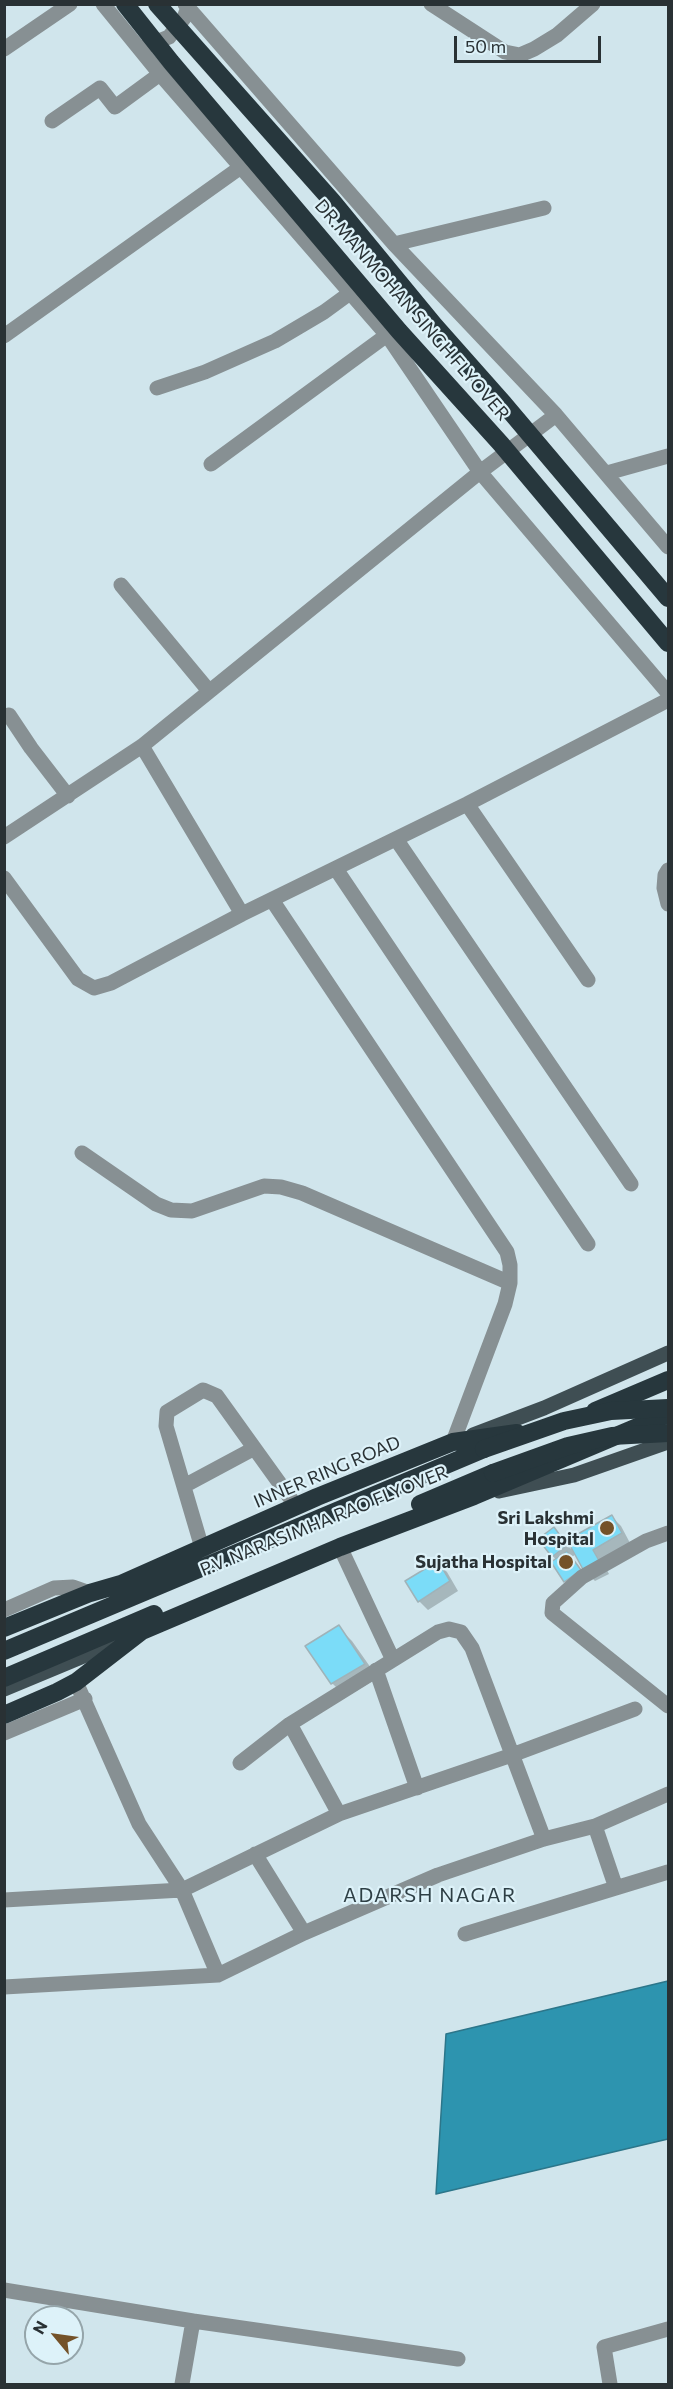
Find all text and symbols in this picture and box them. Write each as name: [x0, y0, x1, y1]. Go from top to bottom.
scale bar: [457, 24, 604, 62]
text: 50 m: [465, 35, 506, 57]
street label: DR.MANMOHAN SINGH FLYOVER: [310, 195, 514, 425]
street label: INNER RING ROAD: [250, 1431, 404, 1513]
street label: P.V. NARASIMHA RAO FLYOVER: [197, 1461, 451, 1581]
place label: Sri Lakshmi Hospital: [498, 1507, 594, 1550]
marker: Sri Lakshmi Hospital: [598, 1519, 616, 1537]
place label: Sujatha Hospital: [415, 1551, 552, 1573]
marker: Sujatha Hospital: [557, 1553, 575, 1571]
district label: ADARSH NAGAR: [343, 1883, 517, 1907]
north arrow: [24, 2305, 84, 2365]
text: N: [28, 2317, 51, 2337]

